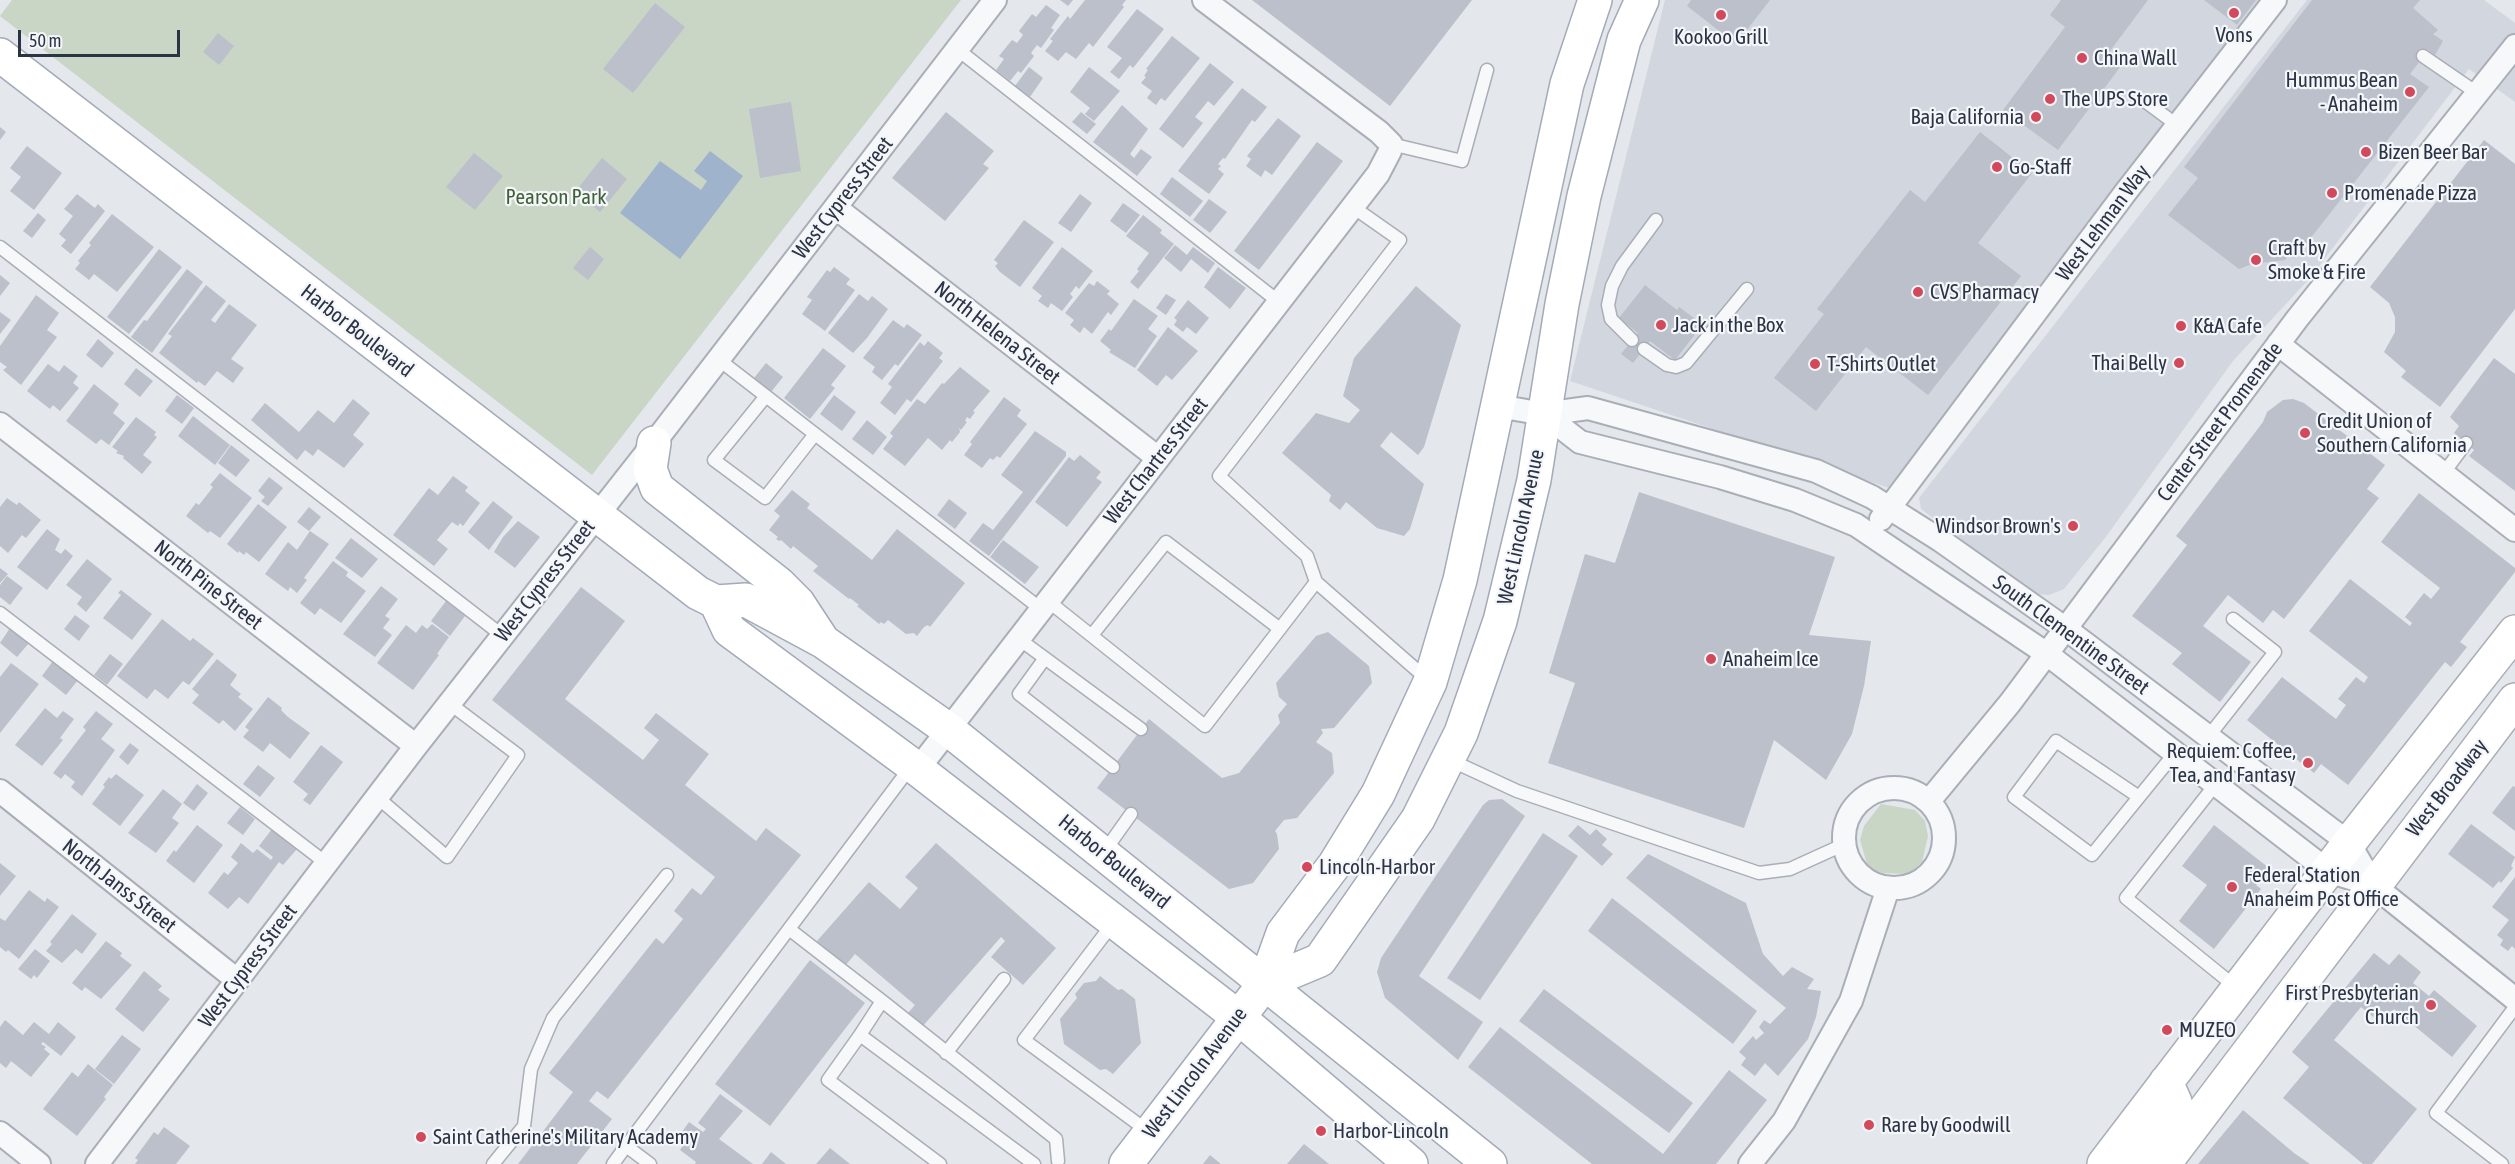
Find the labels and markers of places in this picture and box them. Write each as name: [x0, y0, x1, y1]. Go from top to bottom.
marker: Vons: [2227, 6, 2241, 20]
marker: Kookoo Grill: [1714, 8, 1728, 22]
place label: Vons: [2215, 22, 2253, 48]
place label: Kookoo Grill: [1674, 24, 1768, 50]
place label: China Wall: [2094, 45, 2177, 71]
marker: China Wall: [2075, 51, 2089, 65]
place label: Hummus Bean - Anaheim: [2286, 67, 2398, 117]
marker: Hummus Bean - Anaheim: [2403, 85, 2417, 99]
place label: The UPS Store: [2062, 86, 2168, 112]
marker: The UPS Store: [2043, 92, 2057, 106]
place label: Baja California: [1911, 104, 2024, 130]
marker: Baja California: [2029, 110, 2043, 124]
place label: Bizen Beer Bar: [2378, 139, 2487, 165]
marker: Bizen Beer Bar: [2359, 145, 2373, 159]
place label: Go-Staff: [2009, 154, 2071, 180]
marker: Go-Staff: [1990, 160, 2004, 174]
place label: Promenade Pizza: [2344, 180, 2477, 206]
marker: Promenade Pizza: [2325, 186, 2339, 200]
place label: Craft by Smoke & Fire: [2268, 235, 2366, 285]
marker: Craft by Smoke & Fire: [2249, 253, 2263, 267]
place label: CVS Pharmacy: [1930, 279, 2039, 305]
marker: CVS Pharmacy: [1911, 285, 1925, 299]
place label: Jack in the Box: [1673, 312, 1784, 338]
place label: K&A Cafe: [2193, 313, 2262, 339]
marker: Jack in the Box: [1654, 318, 1668, 332]
marker: K&A Cafe: [2174, 319, 2188, 333]
place label: Thai Belly: [2091, 350, 2167, 376]
place label: T-Shirts Outlet: [1827, 351, 1936, 377]
marker: Thai Belly: [2172, 356, 2186, 370]
marker: T-Shirts Outlet: [1808, 357, 1822, 371]
place label: Credit Union of Southern California: [2317, 408, 2467, 458]
marker: Credit Union of Southern California: [2298, 426, 2312, 440]
place label: Windsor Brown's: [1935, 513, 2061, 539]
marker: Windsor Brown's: [2066, 519, 2080, 533]
place label: Anaheim Ice: [1723, 646, 1818, 672]
marker: Anaheim Ice: [1704, 652, 1718, 666]
place label: Requiem: Coffee, Tea, and Fantasy: [2166, 738, 2296, 788]
marker: Requiem: Coffee, Tea, and Fantasy: [2301, 756, 2315, 770]
place label: Lincoln-Harbor: [1319, 854, 1435, 880]
marker: Lincoln-Harbor: [1300, 860, 1314, 874]
place label: Federal Station Anaheim Post Office: [2244, 862, 2399, 912]
marker: Federal Station Anaheim Post Office: [2225, 880, 2239, 894]
place label: First Presbyterian Church: [2285, 980, 2419, 1030]
marker: First Presbyterian Church: [2424, 998, 2438, 1012]
place label: MUZEO: [2179, 1017, 2236, 1043]
marker: MUZEO: [2160, 1023, 2174, 1037]
place label: Rare by Goodwill: [1881, 1112, 2010, 1138]
place label: Harbor-Lincoln: [1333, 1118, 1449, 1144]
marker: Rare by Goodwill: [1862, 1118, 1876, 1132]
place label: Saint Catherine's Military Academy: [433, 1124, 698, 1150]
marker: Harbor-Lincoln: [1314, 1124, 1328, 1138]
marker: Saint Catherine's Military Academy: [414, 1130, 428, 1144]

